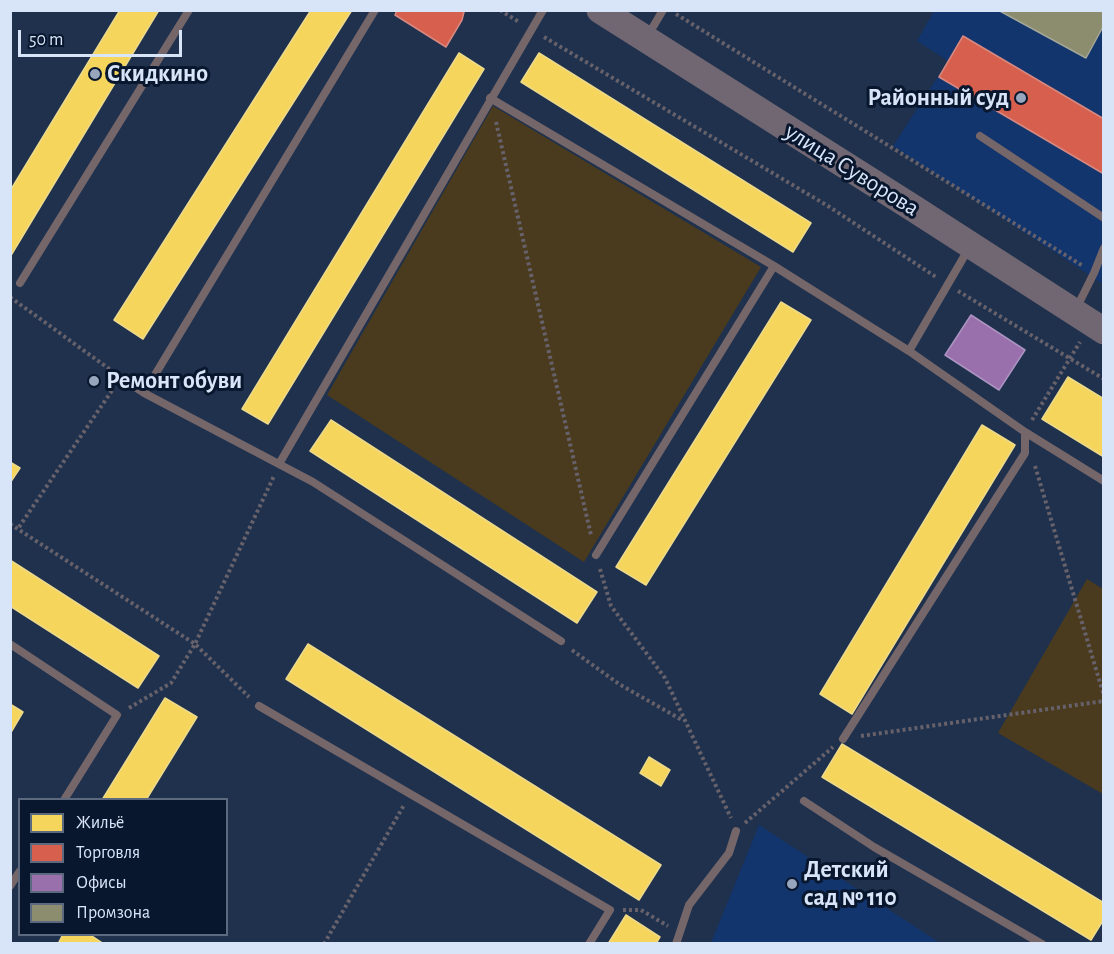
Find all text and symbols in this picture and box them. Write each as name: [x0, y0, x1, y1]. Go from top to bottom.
scale bar: [21, 18, 184, 56]
text: 50 m: [29, 31, 63, 49]
place label: Скидкино: [107, 60, 208, 88]
marker: Скидкино: [88, 67, 102, 81]
place label: Районный суд: [868, 84, 1009, 112]
marker: Районный суд: [1014, 91, 1028, 105]
street label: улица Суворова: [779, 117, 925, 223]
place label: Ремонт обуви: [106, 367, 242, 395]
marker: Ремонт обуви: [87, 374, 101, 388]
legend: [18, 798, 228, 936]
text: Жильё: [76, 814, 124, 832]
text: Торговля: [76, 844, 140, 862]
place label: Детский сад № 110: [804, 856, 897, 912]
text: Офисы: [76, 874, 127, 892]
marker: Детский сад № 110: [785, 877, 799, 891]
text: Промзона: [76, 904, 150, 922]

